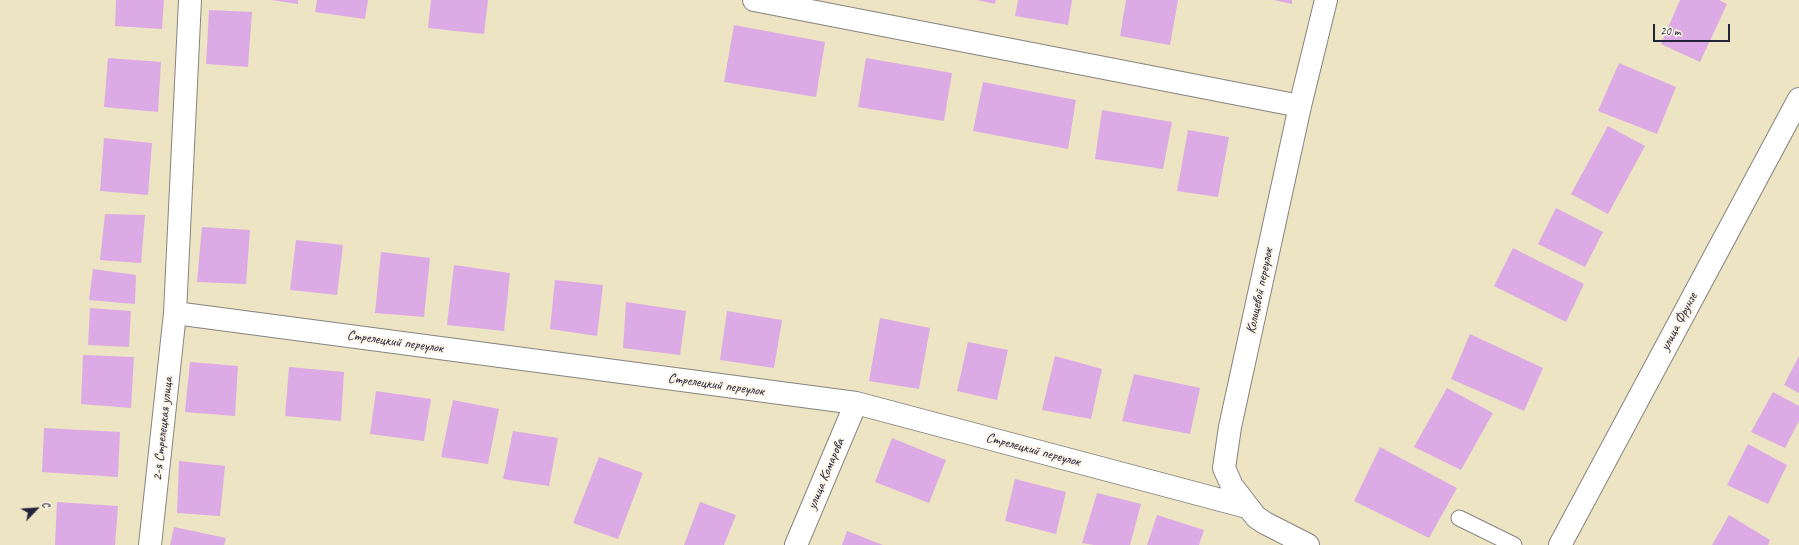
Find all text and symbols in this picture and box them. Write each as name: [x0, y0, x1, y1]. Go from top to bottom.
scale bar: [1655, 16, 1732, 42]
text: 20 m: [1660, 23, 1680, 39]
street label: Кольцевой переулок: [1243, 247, 1277, 335]
street label: улица Фрунзе: [1657, 290, 1701, 354]
street label: Стрелецкий переулок: [346, 327, 444, 357]
street label: Стрелецкий переулок: [667, 370, 765, 400]
street label: 2-я Стрелецкая улица: [149, 376, 177, 482]
street label: Стрелецкий переулок: [984, 429, 1082, 471]
street label: улица Комарова: [804, 436, 848, 512]
north arrow: [16, 489, 56, 529]
text: С: [39, 499, 54, 509]

